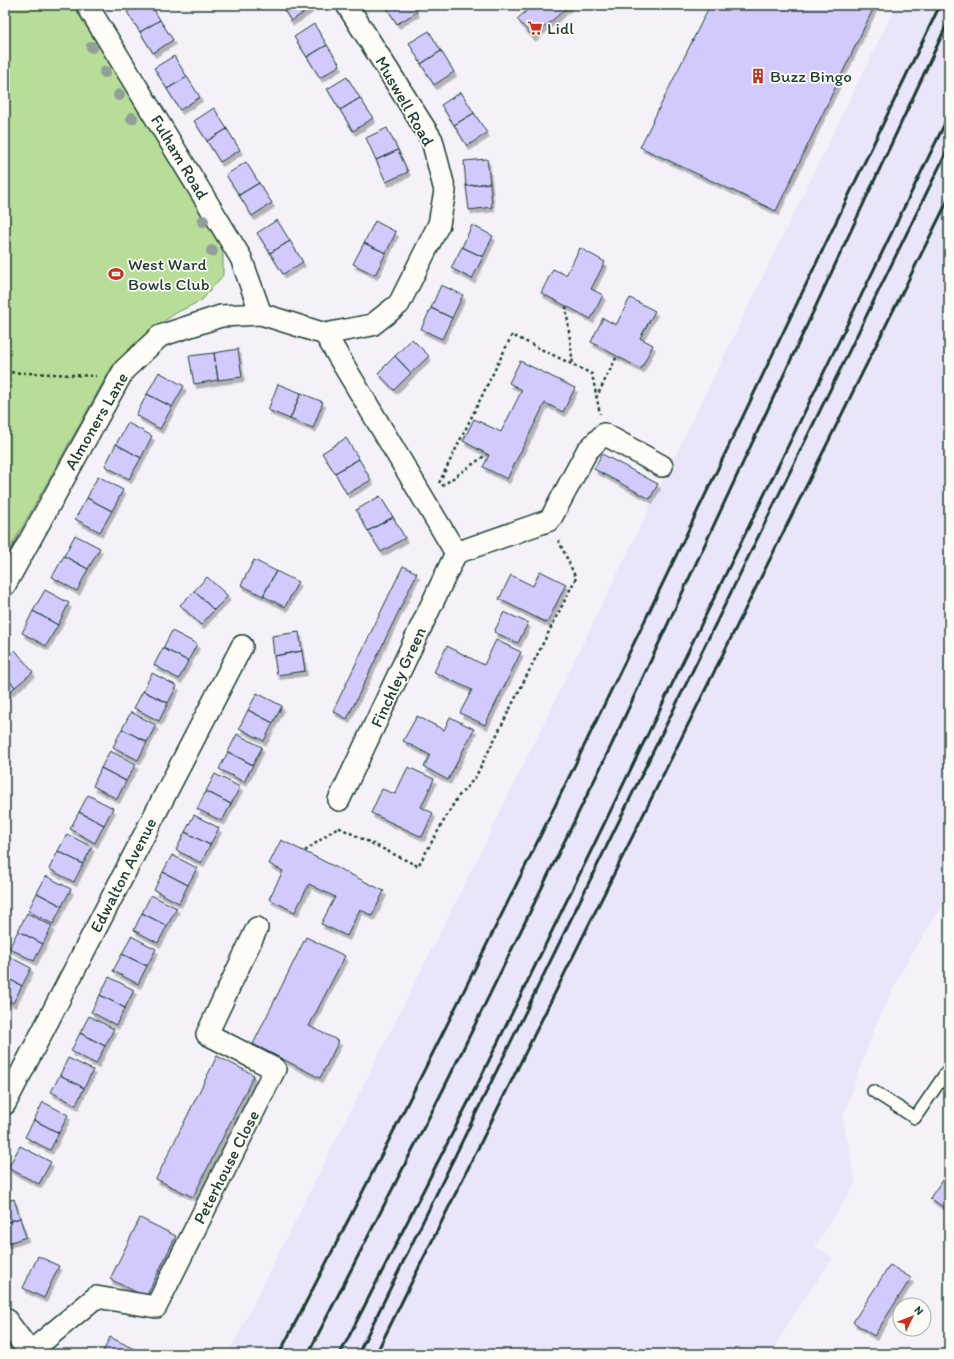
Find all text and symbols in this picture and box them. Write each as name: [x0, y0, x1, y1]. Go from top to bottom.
place label: Lidl: [547, 18, 574, 38]
supermarket icon: Lidl: [526, 19, 544, 37]
street label: Muswell Road: [371, 53, 439, 149]
place label: Buzz Bingo: [770, 66, 852, 86]
building icon: Buzz Bingo: [749, 67, 767, 85]
street label: Fulham Road: [147, 111, 213, 203]
place label: West Ward Bowls Club: [128, 254, 210, 294]
sports icon: West Ward Bowls Club: [107, 265, 125, 283]
street label: Almoners Lane: [60, 369, 132, 473]
street label: Finchley Green: [366, 623, 430, 730]
street label: Edwalton Avenue: [85, 814, 161, 936]
street label: Peterhouse Close: [189, 1107, 263, 1227]
north arrow: [892, 1297, 932, 1337]
text: N: [912, 1303, 926, 1318]

